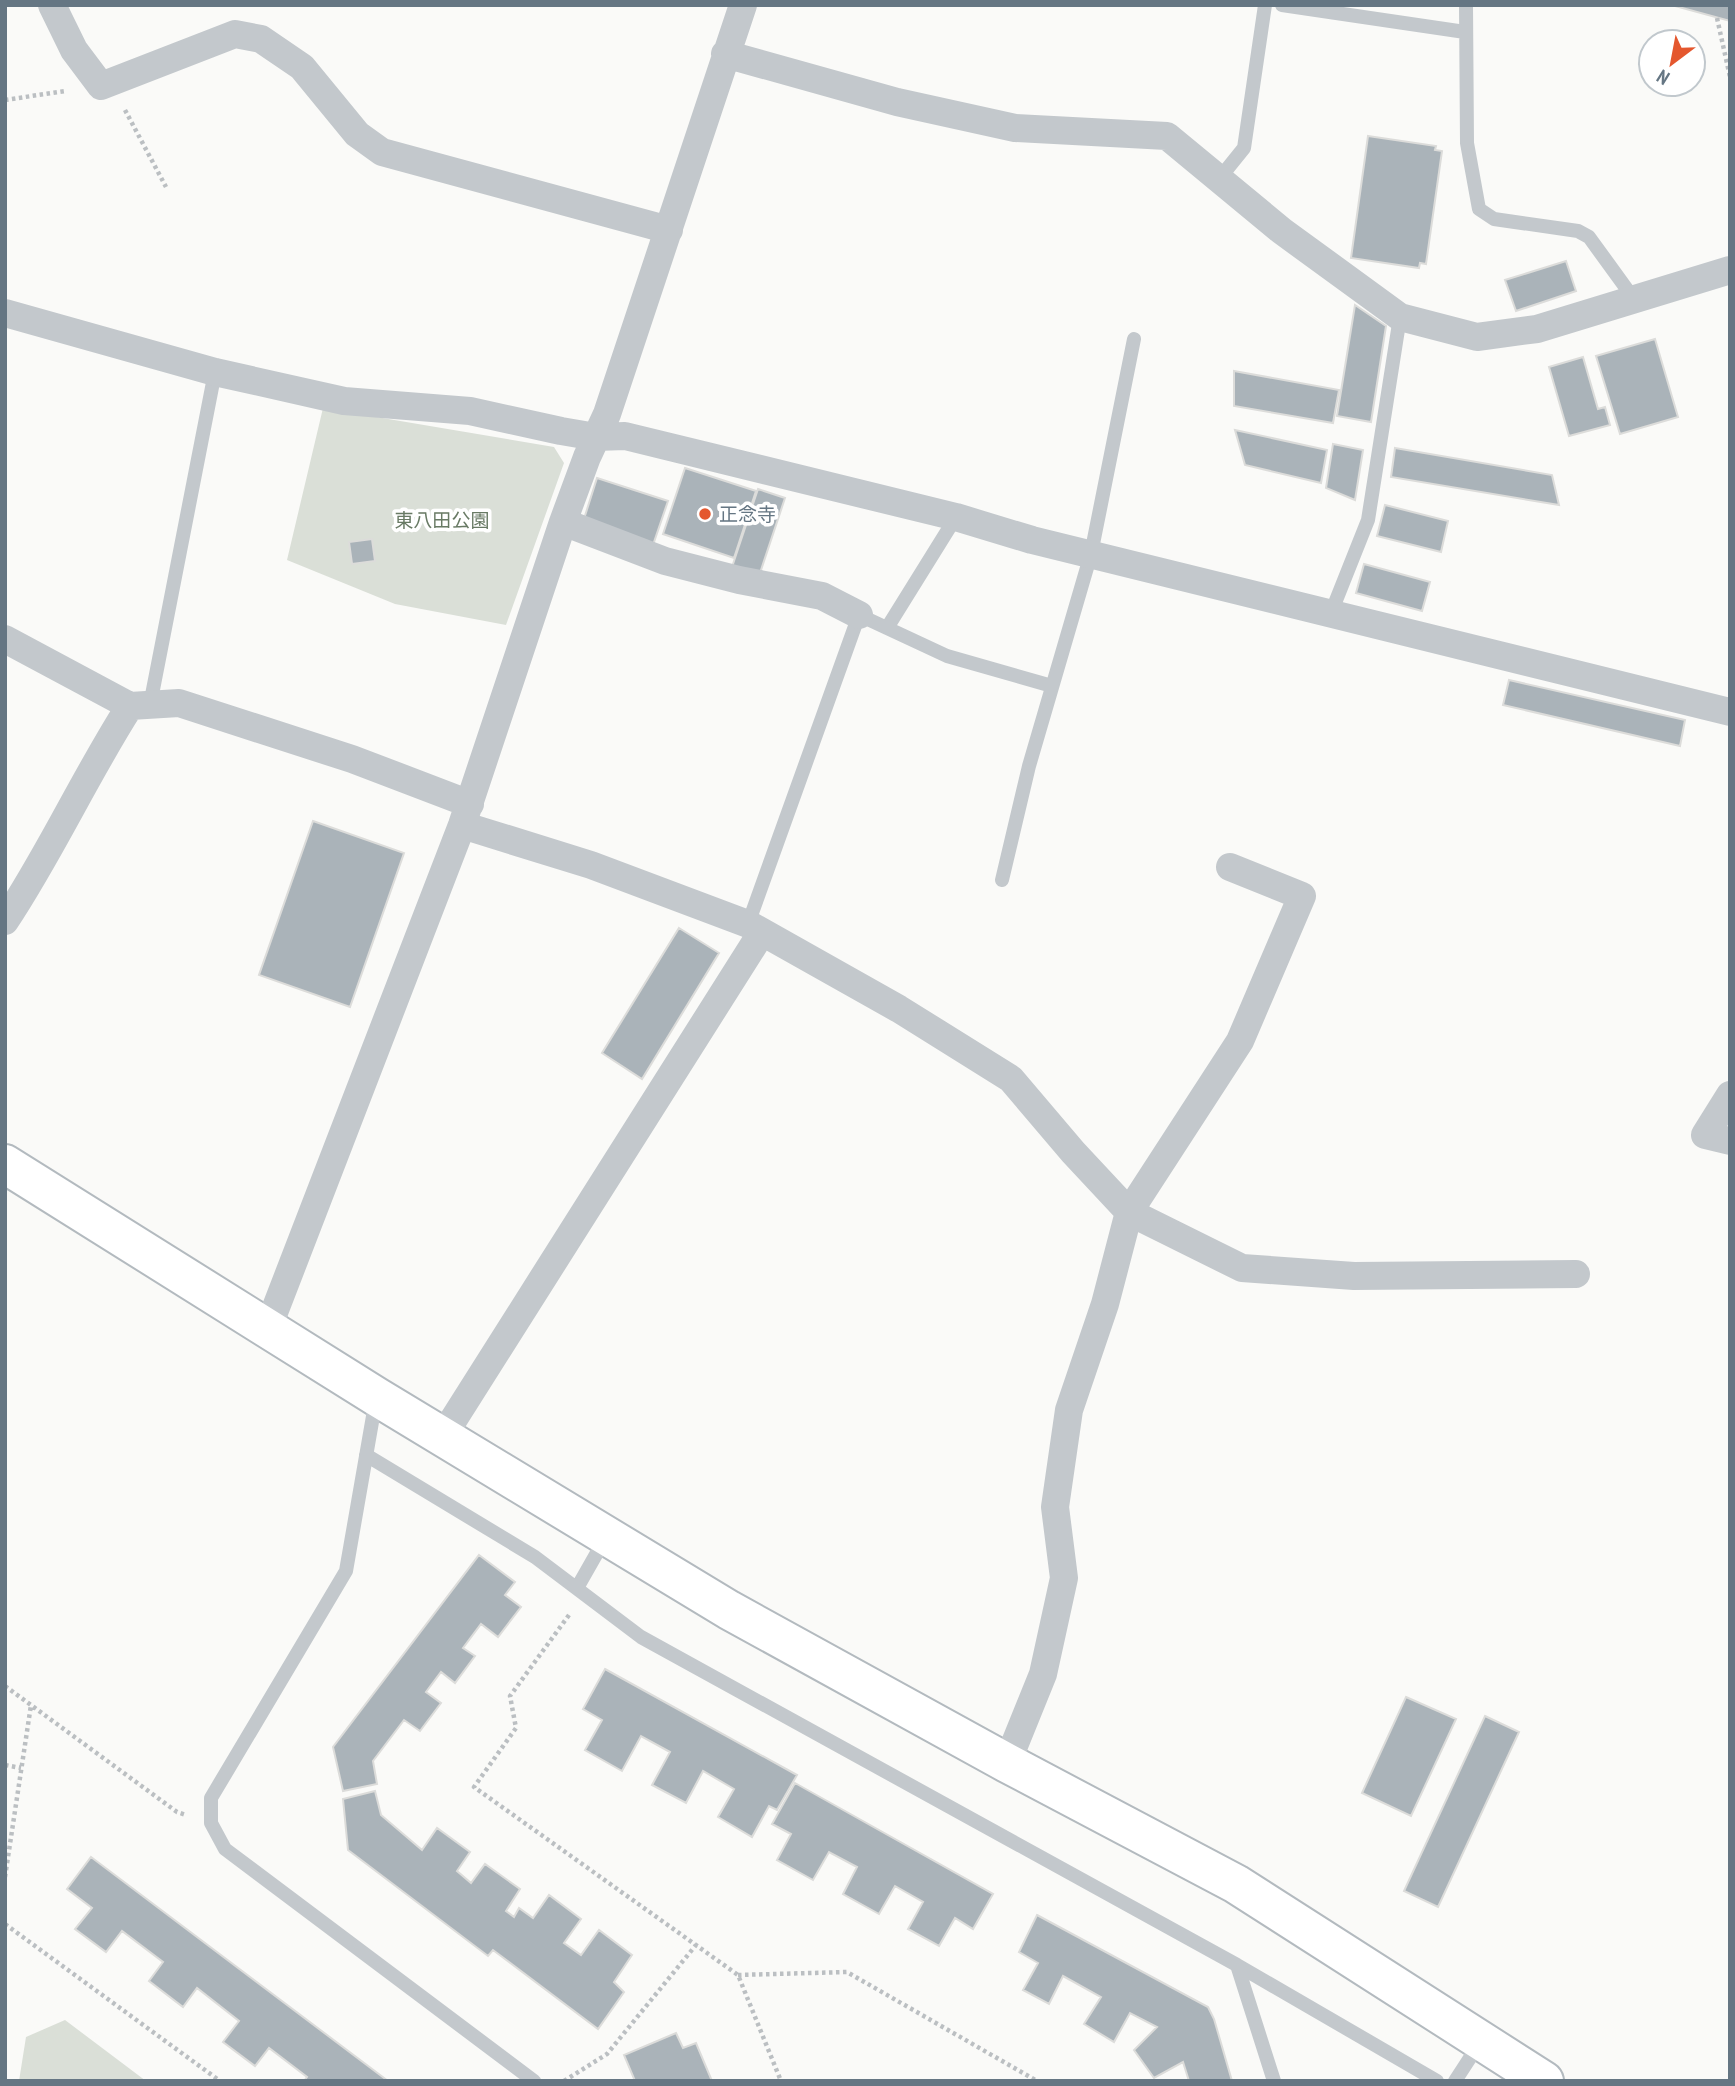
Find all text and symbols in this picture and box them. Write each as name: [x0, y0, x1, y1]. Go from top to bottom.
north arrow: [1637, 28, 1707, 98]
text: N: [1652, 65, 1674, 90]
place label: 正念寺: [719, 502, 776, 526]
marker: 正念寺: [697, 506, 713, 522]
park label: 東八田公園: [394, 508, 490, 532]

